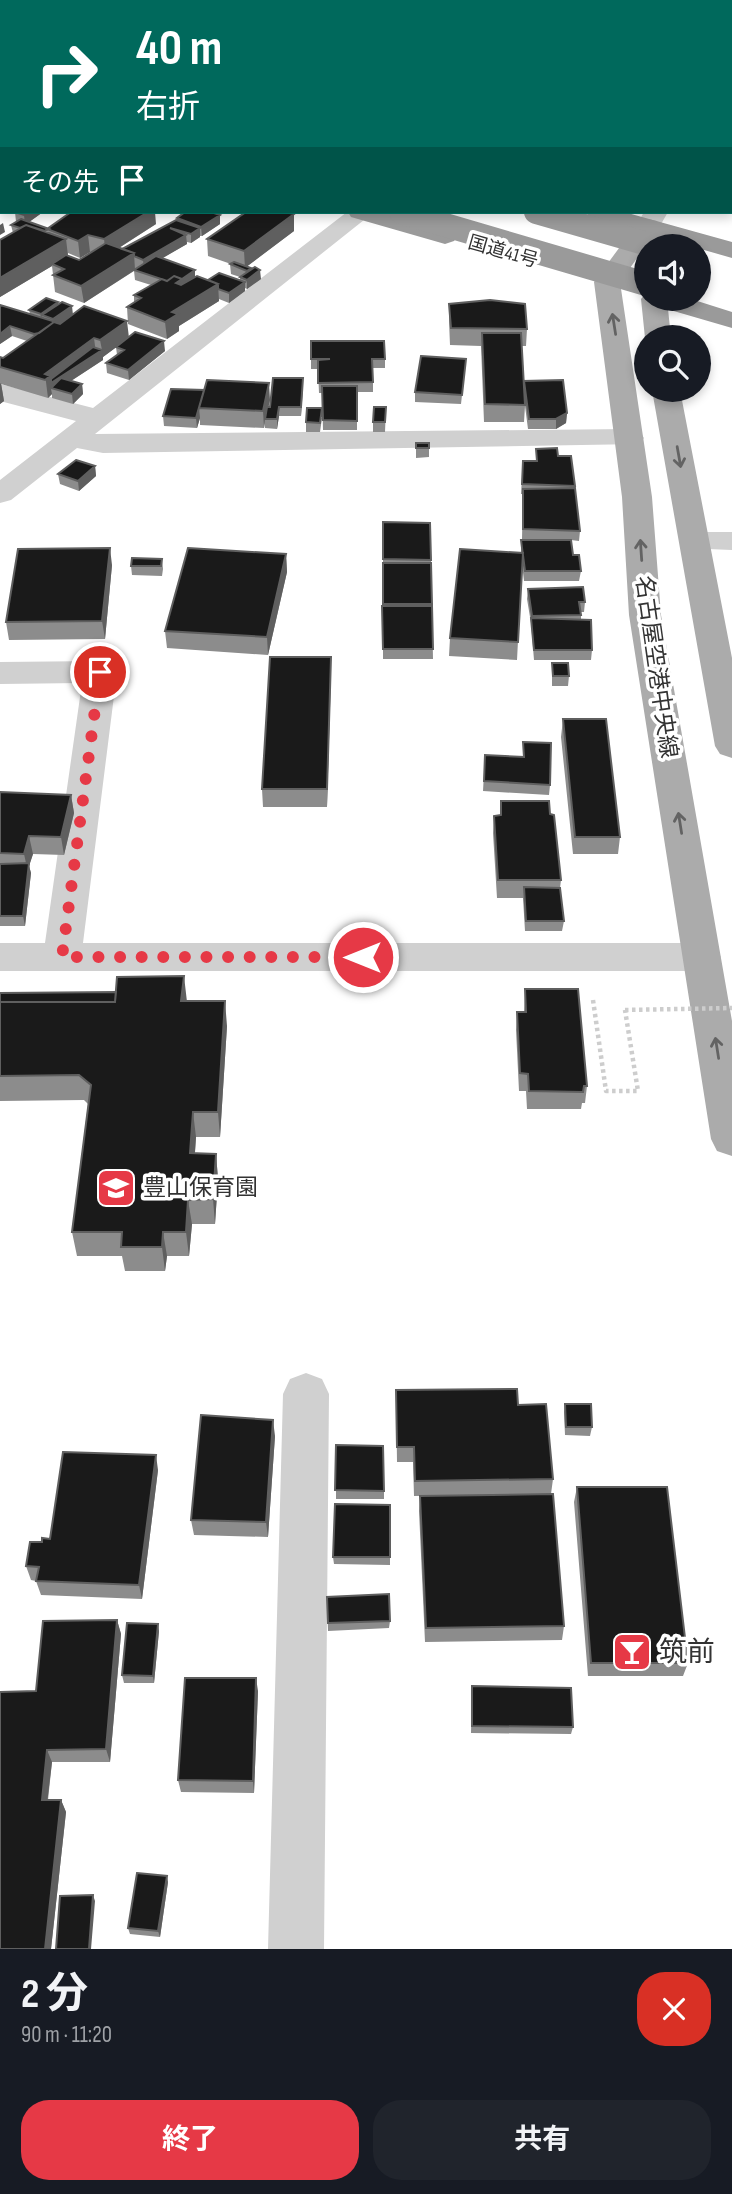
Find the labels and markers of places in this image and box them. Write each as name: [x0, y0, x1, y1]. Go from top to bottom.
pin: [70, 642, 130, 702]
school or university icon: 豊山保育園: [95, 1167, 137, 1209]
place label: 豊山保育園: [143, 1174, 258, 1202]
bar icon: 筑前: [611, 1631, 653, 1673]
place label: 筑前: [659, 1636, 715, 1669]

